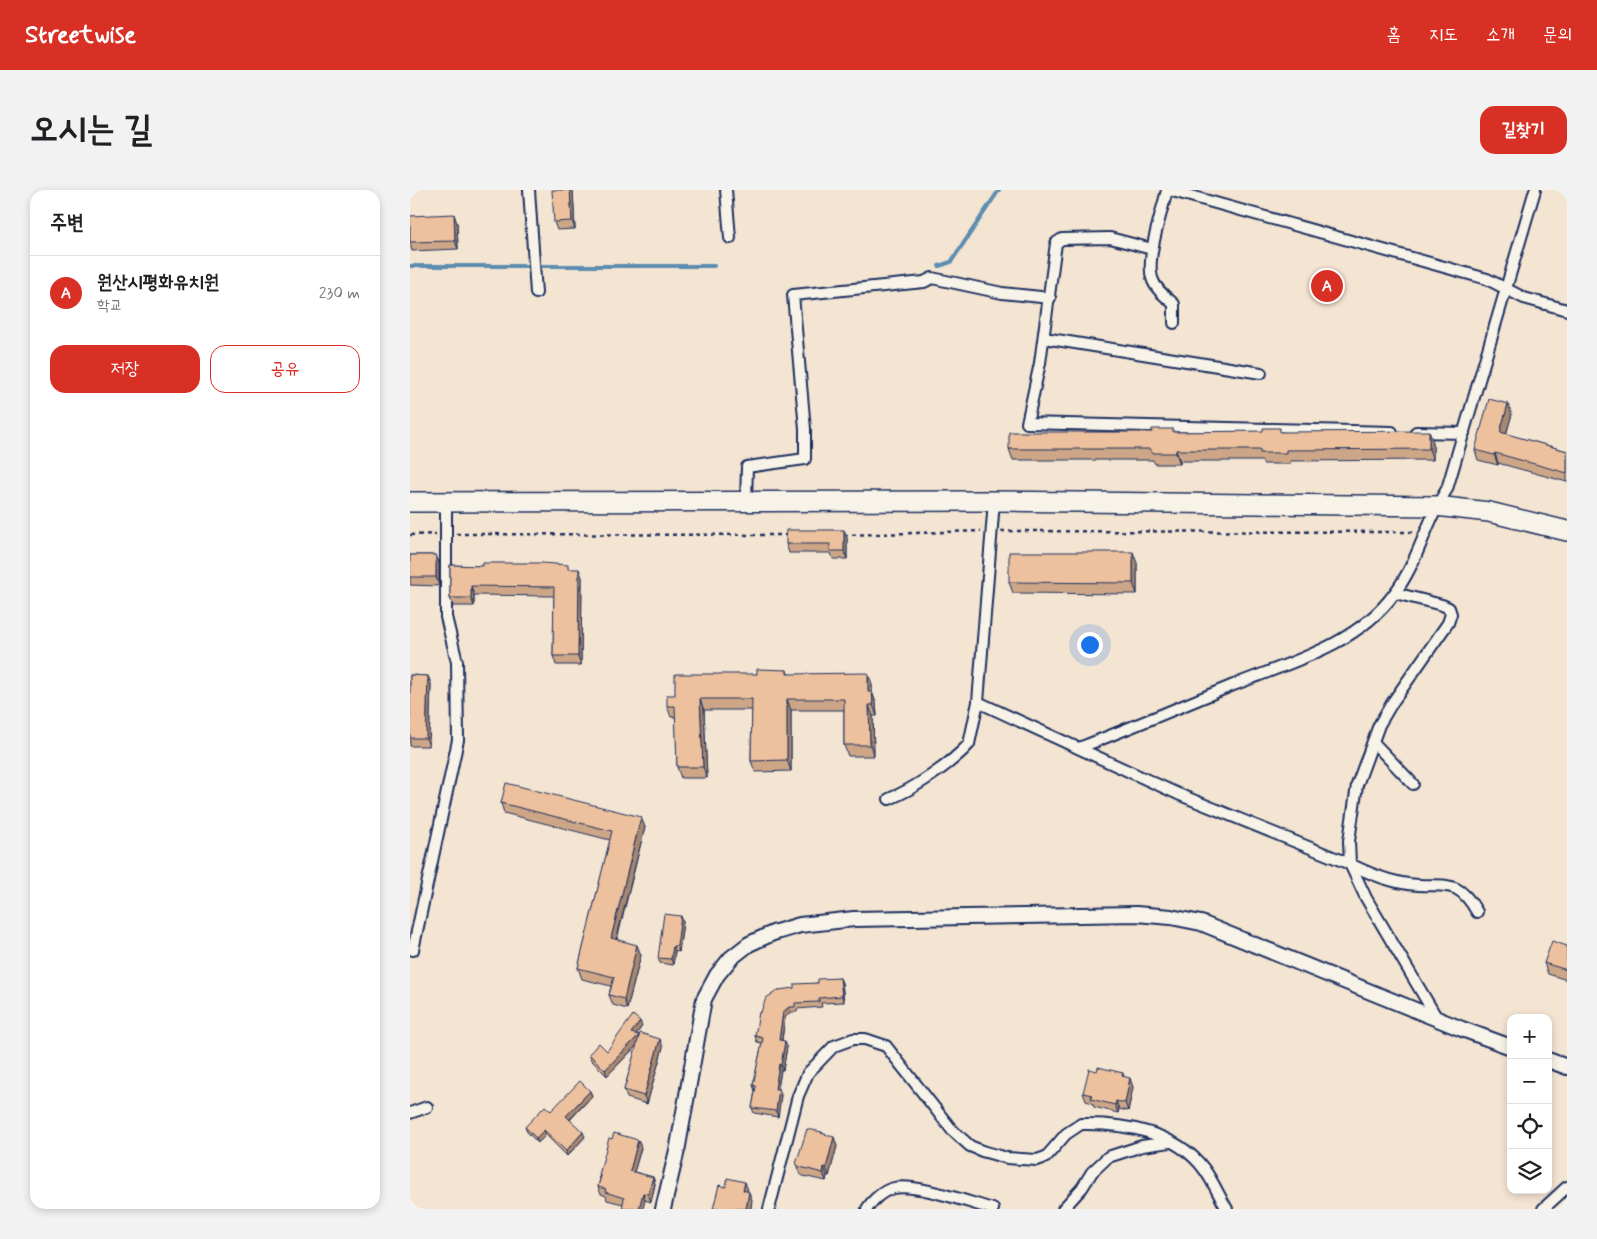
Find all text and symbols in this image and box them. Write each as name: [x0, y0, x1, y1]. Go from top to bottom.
text: Streetwise: [25, 20, 136, 51]
text: 홈: [1387, 23, 1401, 47]
text: 지도: [1429, 23, 1458, 47]
text: 소개: [1486, 23, 1515, 47]
text: 문의: [1543, 23, 1572, 47]
button: 길찾기: [1480, 106, 1567, 154]
text: 오시는 길: [30, 107, 152, 153]
text: 주변: [50, 209, 84, 237]
pin: A: [1311, 267, 1343, 305]
text: 원산시평화유치원: [97, 270, 219, 295]
text: A: [61, 283, 71, 304]
text: 230 m: [319, 283, 360, 304]
text: 학교: [97, 295, 123, 316]
button: 저장: [50, 345, 200, 393]
button: 공유: [210, 345, 360, 393]
your location: [1077, 632, 1103, 658]
map controls: [1507, 1014, 1552, 1194]
button: +: [1507, 1014, 1552, 1059]
button: −: [1507, 1059, 1552, 1104]
button: locate: [1507, 1104, 1552, 1149]
button: layers: [1507, 1149, 1552, 1194]

